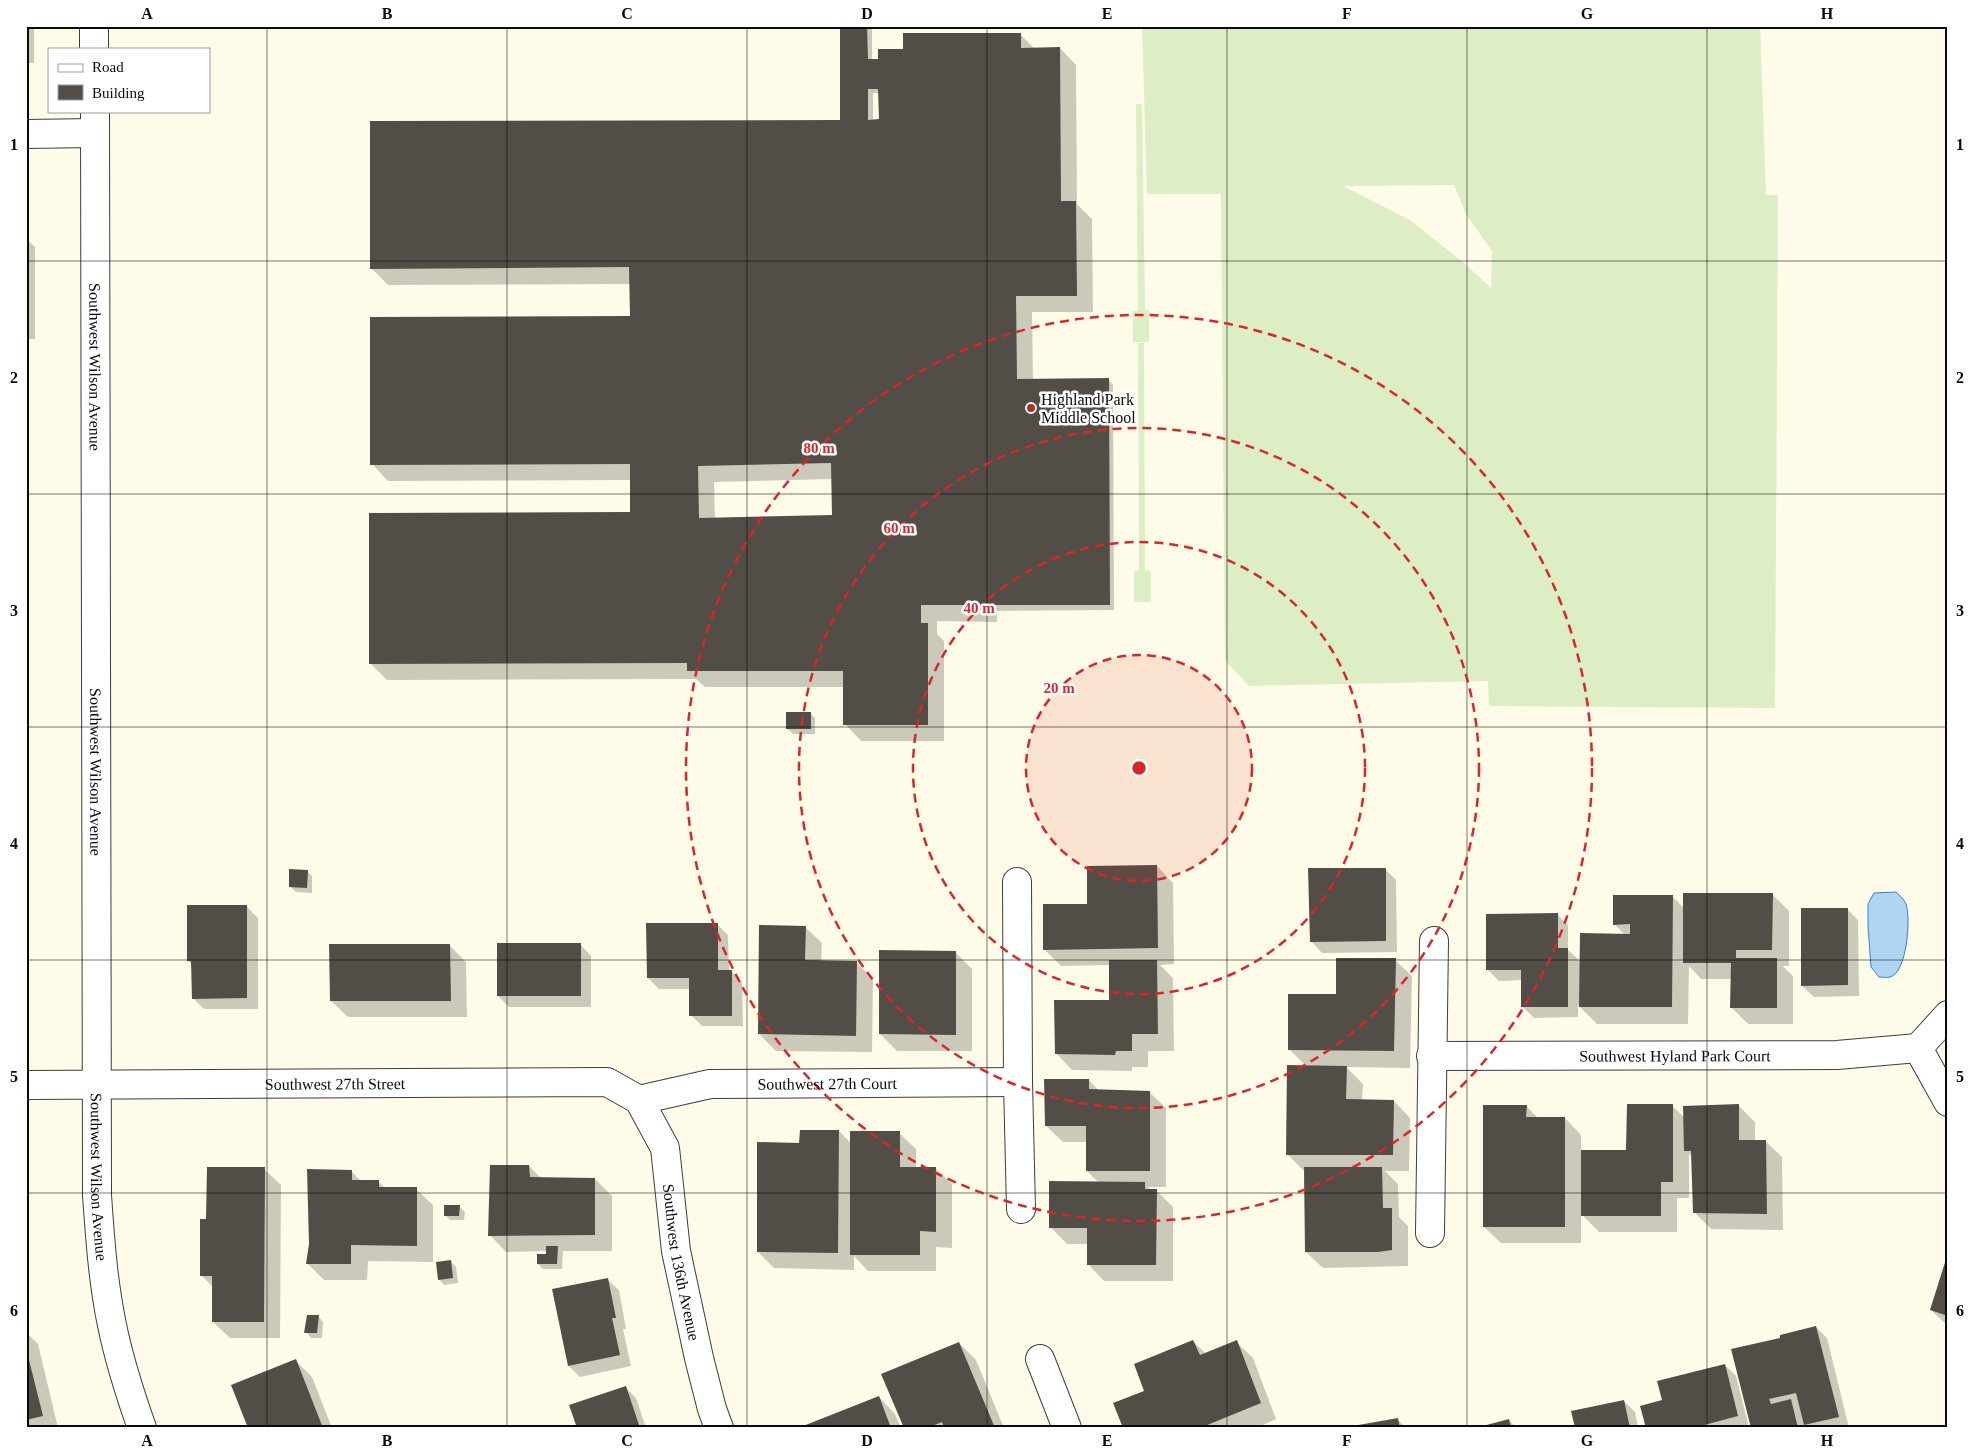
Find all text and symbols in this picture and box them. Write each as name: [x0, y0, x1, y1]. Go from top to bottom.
text: A: [141, 5, 153, 22]
text: B: [382, 5, 393, 22]
text: C: [621, 5, 633, 22]
text: D: [861, 5, 873, 22]
text: E: [1102, 5, 1112, 22]
text: F: [1342, 5, 1352, 22]
text: G: [1581, 5, 1594, 22]
text: H: [1821, 5, 1834, 22]
legend: [48, 48, 210, 112]
text: Road: [92, 59, 124, 75]
text: Building: [92, 85, 145, 101]
text: 1: [10, 136, 18, 153]
text: 1: [1956, 136, 1964, 153]
street label: Southwest Wilson Avenue: [87, 283, 104, 451]
text: 2: [10, 369, 18, 386]
text: 2: [1956, 369, 1964, 386]
place label: Highland Park Middle School: [1041, 391, 1136, 426]
marker: Highland Park Middle School: [1025, 402, 1037, 414]
text: 80 m: [803, 440, 835, 456]
text: 60 m: [883, 520, 915, 536]
text: 40 m: [963, 600, 995, 616]
text: 3: [10, 602, 18, 619]
text: 3: [1956, 602, 1964, 619]
text: 20 m: [1043, 680, 1075, 696]
street label: Southwest Wilson Avenue: [88, 688, 105, 856]
centre of rings: [1130, 759, 1148, 777]
text: 4: [10, 835, 18, 852]
text: 4: [1956, 835, 1964, 852]
street label: Southwest Hyland Park Court: [1579, 1047, 1771, 1065]
text: 5: [10, 1068, 18, 1085]
text: 5: [1956, 1068, 1964, 1085]
street label: Southwest 27th Court: [757, 1074, 898, 1092]
street label: Southwest 27th Street: [265, 1075, 406, 1092]
street label: Southwest Wilson Avenue: [88, 1093, 111, 1261]
street label: Southwest 136th Avenue: [660, 1183, 703, 1342]
text: 6: [10, 1302, 18, 1319]
text: 6: [1956, 1302, 1964, 1319]
text: A: [141, 1432, 153, 1449]
text: B: [382, 1432, 393, 1449]
text: C: [621, 1432, 633, 1449]
text: D: [861, 1432, 873, 1449]
text: E: [1102, 1432, 1112, 1449]
text: F: [1342, 1432, 1352, 1449]
text: G: [1581, 1432, 1594, 1449]
text: H: [1821, 1432, 1834, 1449]

